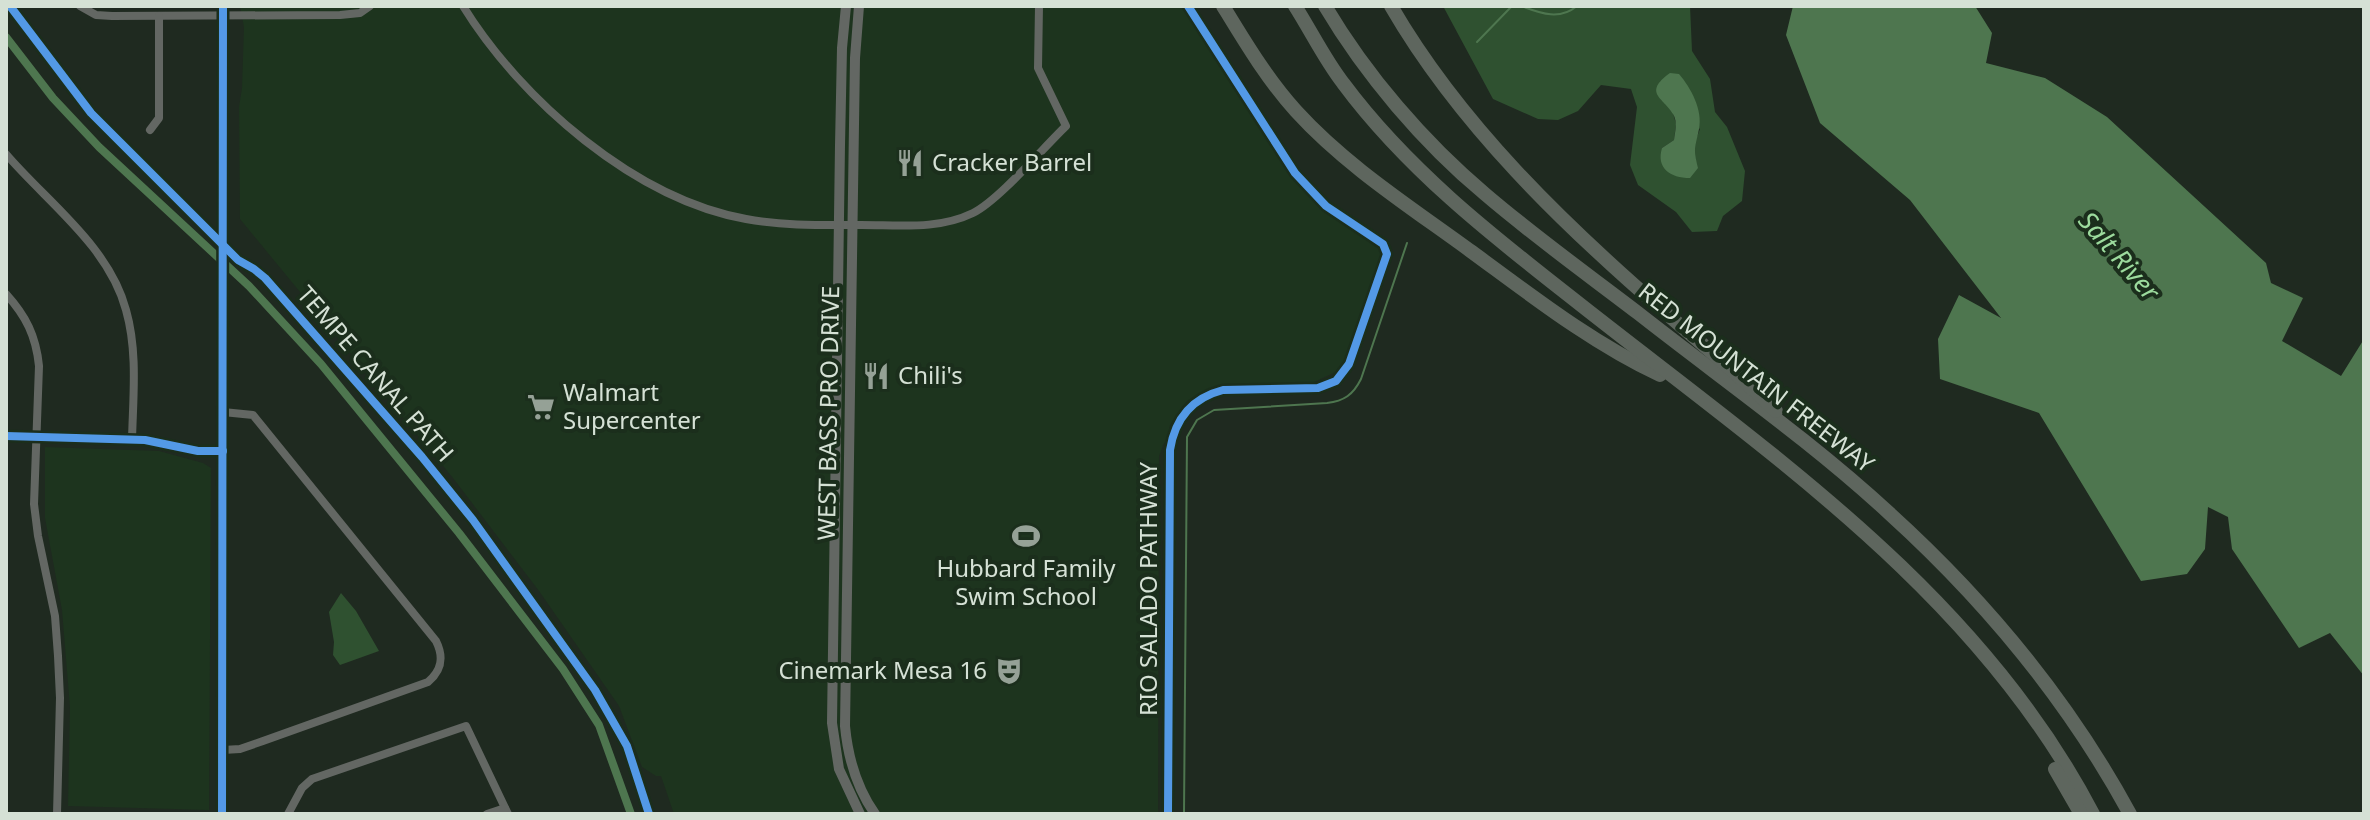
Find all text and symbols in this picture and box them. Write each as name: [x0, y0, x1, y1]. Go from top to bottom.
place label: Cracker Barrel: [932, 145, 1092, 178]
restaurant icon: Cracker Barrel: [895, 148, 925, 178]
water label: Salt River: [2071, 203, 2170, 309]
street label: RED MOUNTAIN FREEWAY: [1632, 274, 1882, 480]
street label: TEMPE CANAL PATH: [290, 278, 462, 468]
street label: WEST BASS PRO DRIVE: [809, 285, 846, 541]
place label: Chili's: [898, 358, 963, 391]
restaurant icon: Chili's: [861, 361, 891, 391]
place label: Walmart Supercenter: [563, 375, 701, 436]
supermarket icon: Walmart Supercenter: [526, 392, 556, 422]
street label: RIO SALADO PATHWAY: [1131, 462, 1164, 716]
sports icon: Hubbard Family Swim School: [1011, 521, 1041, 551]
place label: Hubbard Family Swim School: [936, 551, 1116, 612]
place label: Cinemark Mesa 16: [778, 653, 987, 686]
theatre icon: Cinemark Mesa 16: [994, 656, 1024, 686]

